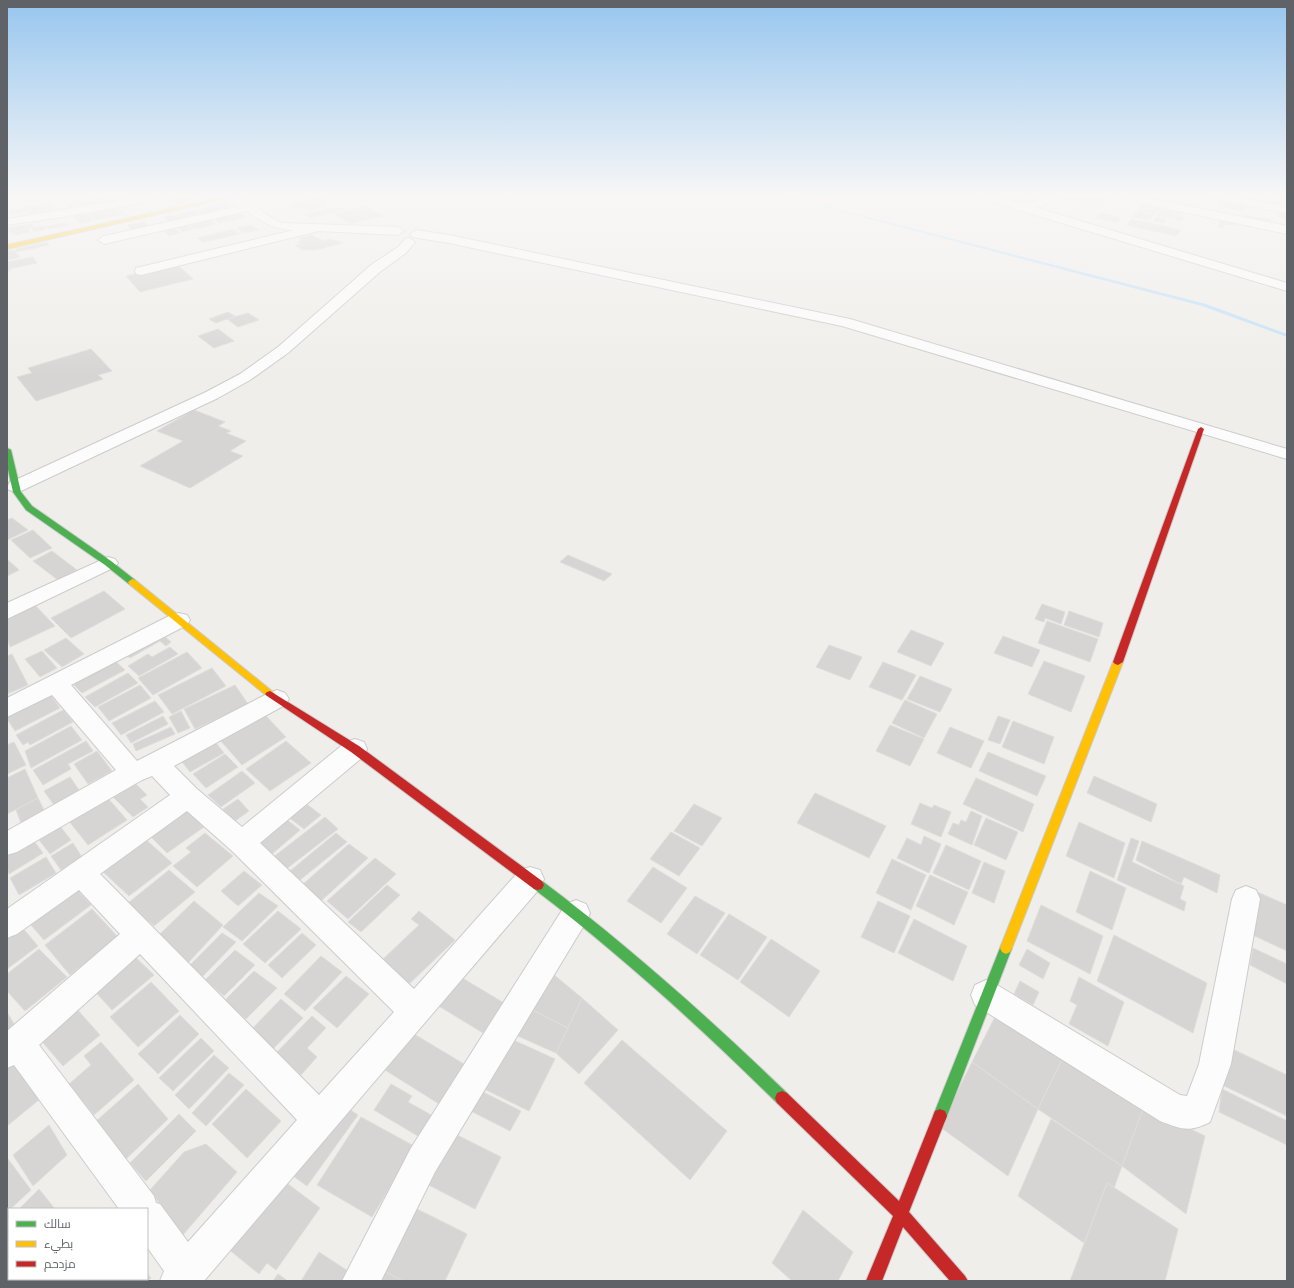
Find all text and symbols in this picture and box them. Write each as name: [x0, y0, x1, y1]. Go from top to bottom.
legend: [8, 1208, 148, 1280]
text: سالك: [44, 1215, 71, 1232]
text: بطيء: [44, 1235, 73, 1254]
text: مزدحم: [44, 1255, 76, 1272]

